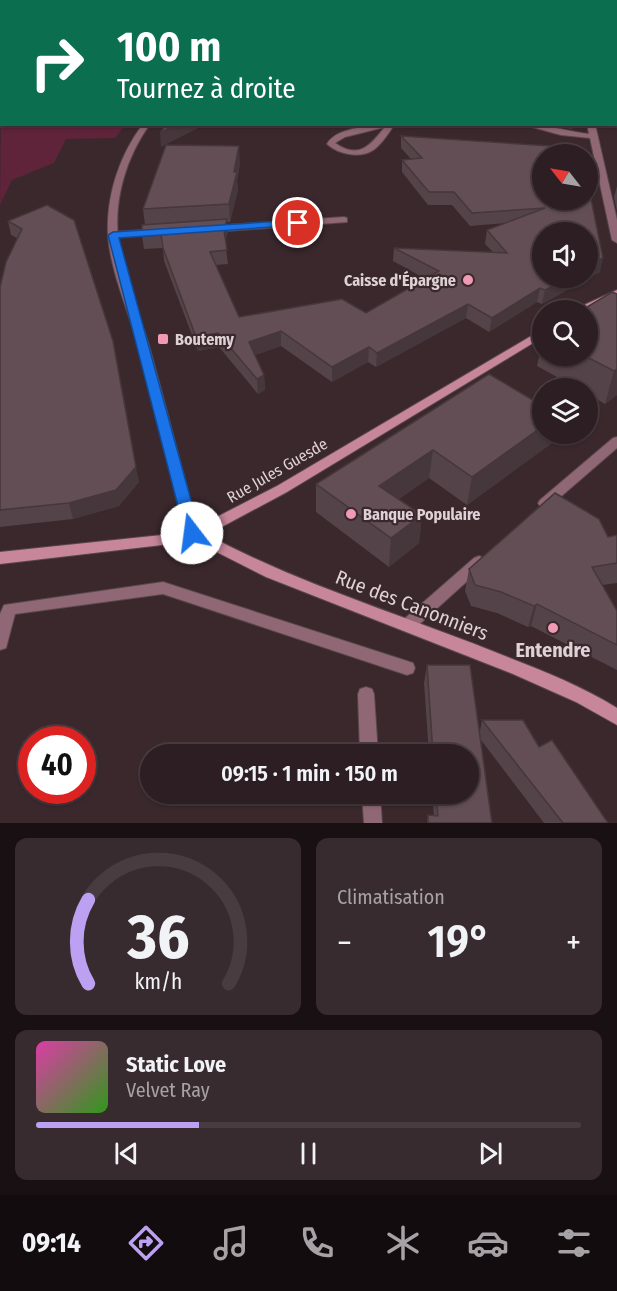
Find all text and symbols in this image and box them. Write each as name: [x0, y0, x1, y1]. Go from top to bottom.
text: 100 m: [117, 22, 221, 72]
icon: right: [18, 24, 96, 102]
text: Tournez à droite: [117, 73, 296, 105]
north arrow: [532, 144, 598, 210]
map controls: [532, 144, 598, 444]
pin: [272, 197, 323, 248]
icon: arrive: [281, 206, 314, 239]
button: sound: [532, 222, 598, 288]
place label: Caisse d'Épargne: [344, 270, 456, 290]
marker: Caisse d'Épargne: [461, 273, 475, 287]
button: search: [532, 300, 598, 366]
place label: Boutemy: [175, 330, 234, 349]
marker: Boutemy: [156, 332, 170, 346]
button: layers: [532, 378, 598, 444]
street label: Rue Jules Guesde: [224, 434, 331, 507]
position arrow: [160, 501, 224, 565]
place label: Banque Populaire: [363, 505, 480, 524]
marker: Banque Populaire: [344, 507, 358, 521]
street label: Rue des Canonniers: [332, 565, 492, 645]
marker: Entendre: [546, 621, 560, 635]
place label: Entendre: [516, 638, 590, 662]
speed limit sign: 40: [18, 726, 96, 804]
text: 09:15 · 1 min · 150 m: [221, 760, 398, 787]
text: Climatisation: [337, 885, 445, 909]
text: 36: [126, 900, 189, 975]
text: 19°: [428, 915, 490, 969]
text: −: [337, 923, 352, 963]
text: +: [566, 923, 581, 963]
text: km/h: [134, 969, 182, 995]
text: Static Love: [126, 1051, 226, 1078]
text: Velvet Ray: [126, 1078, 210, 1102]
icon: previous: [110, 1137, 143, 1170]
icon: pause: [292, 1137, 325, 1170]
icon: next: [474, 1137, 507, 1170]
icon: directions: [125, 1222, 167, 1264]
icon: music: [210, 1222, 252, 1264]
icon: phone: [296, 1222, 338, 1264]
icon: climate: [382, 1222, 424, 1264]
icon: car: [467, 1222, 509, 1264]
icon: filters: [553, 1222, 595, 1264]
text: 09:14: [22, 1227, 81, 1259]

